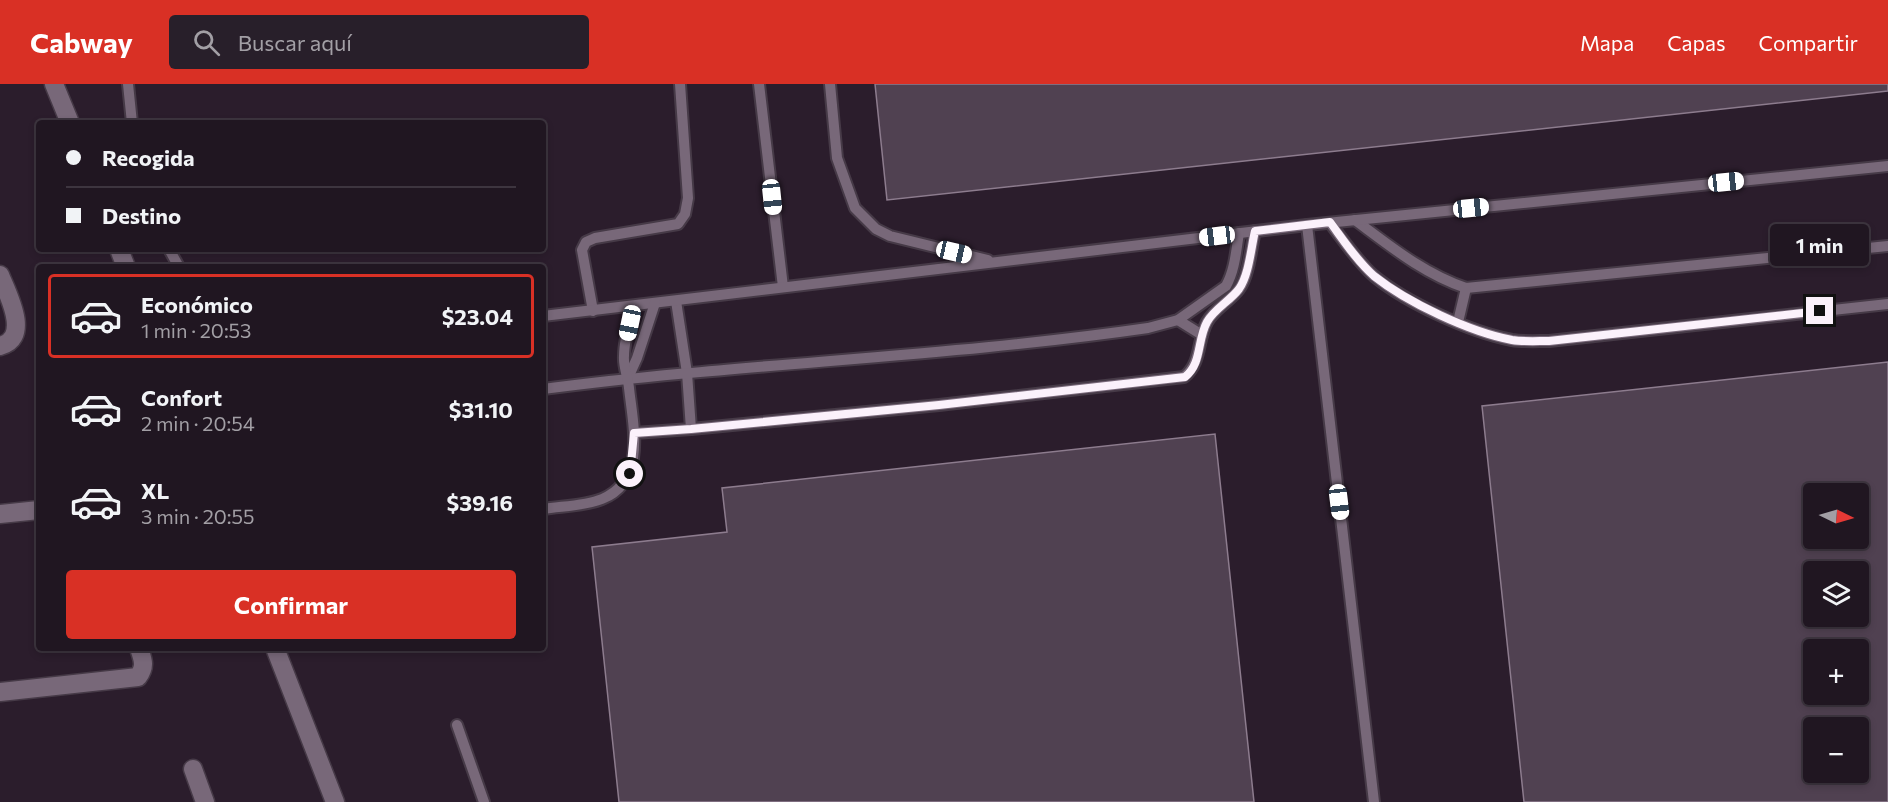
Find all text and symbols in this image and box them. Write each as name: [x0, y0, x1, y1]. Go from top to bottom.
search box: [169, 15, 589, 69]
text: Cabway: [30, 25, 133, 59]
icon: search: [190, 26, 223, 59]
text: Buscar aquí: [238, 29, 352, 56]
text: Mapa: [1580, 30, 1634, 55]
text: Capas: [1667, 30, 1726, 55]
text: Compartir: [1759, 30, 1858, 55]
text: Recogida: [102, 144, 194, 171]
car: [1707, 171, 1745, 193]
car: [761, 178, 783, 216]
car: [1452, 197, 1490, 219]
text: Destino: [102, 202, 181, 229]
callout: 1 min: [1770, 224, 1870, 266]
car: [1198, 225, 1236, 247]
text: 1 min: [1796, 233, 1843, 257]
car: [934, 239, 974, 265]
icon: car: [69, 289, 123, 343]
text: Económico: [141, 291, 253, 318]
route end: [1806, 297, 1833, 324]
text: $23.04: [442, 303, 513, 330]
car: [617, 304, 643, 342]
text: 1 min · 20:53: [141, 318, 252, 342]
icon: car: [69, 382, 123, 436]
text: Confort: [141, 384, 222, 411]
text: $31.10: [449, 396, 513, 423]
text: 2 min · 20:54: [141, 411, 255, 435]
route start: [616, 460, 643, 487]
icon: car: [69, 475, 123, 529]
text: XL: [141, 477, 169, 504]
car: [1328, 483, 1350, 521]
north arrow: [1803, 483, 1869, 549]
map controls: [1803, 483, 1869, 783]
text: $39.16: [447, 489, 513, 516]
text: 3 min · 20:55: [141, 504, 254, 528]
button: layers: [1803, 561, 1869, 627]
button: Confirmar: [66, 570, 516, 639]
button: +: [1803, 639, 1869, 705]
button: −: [1803, 717, 1869, 783]

